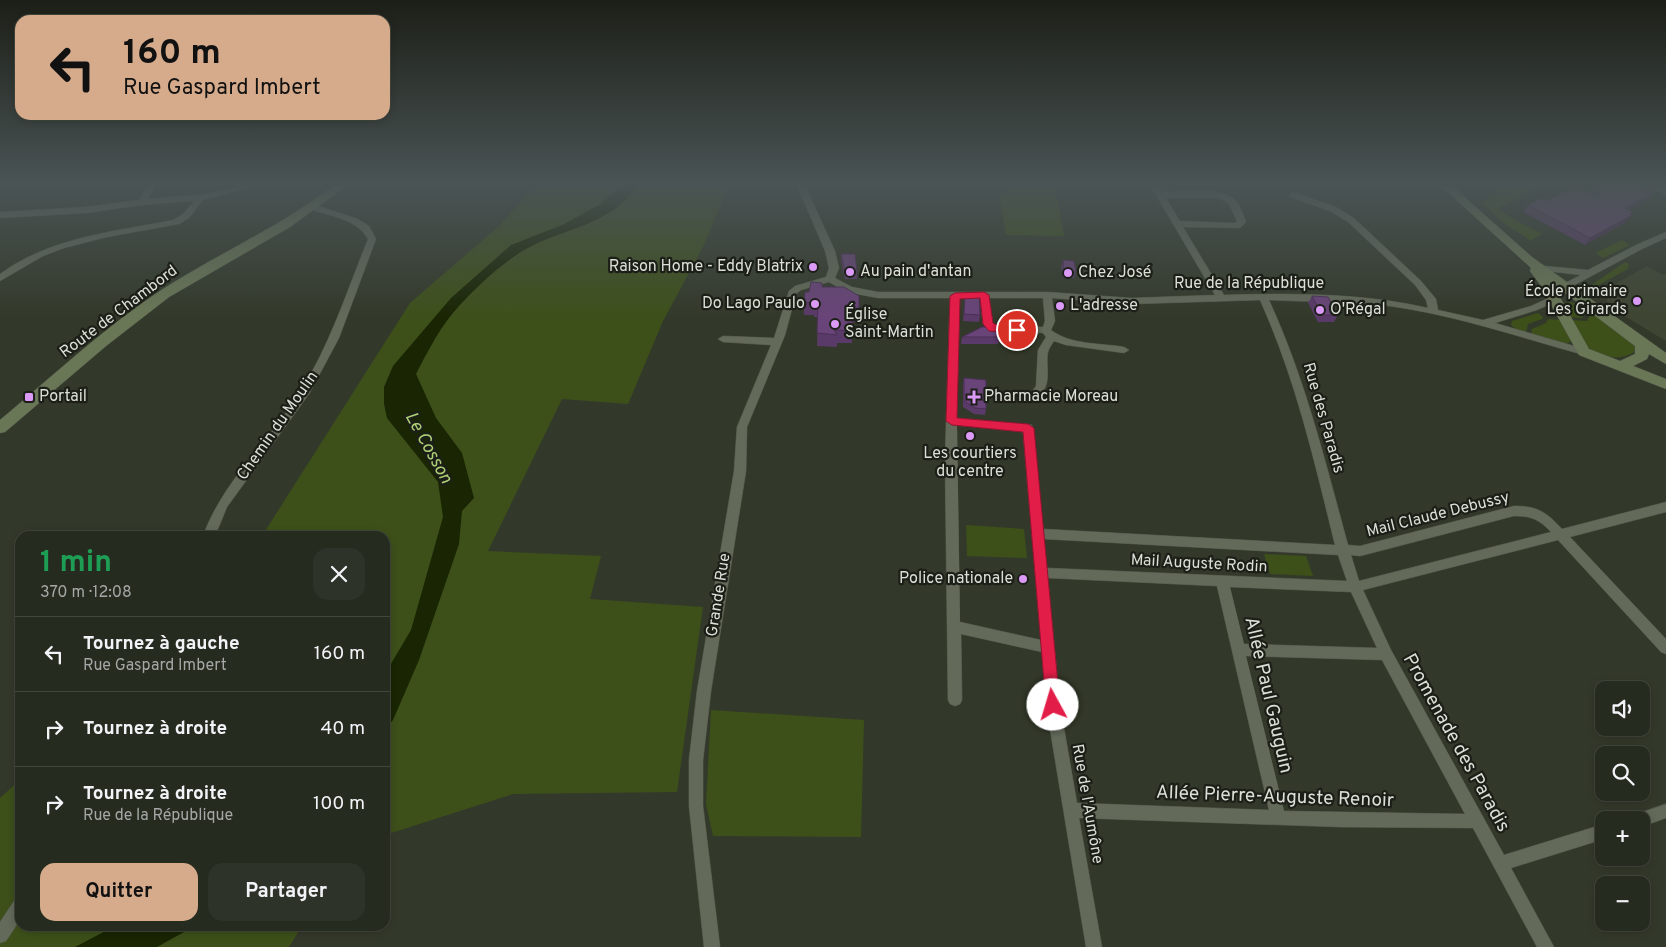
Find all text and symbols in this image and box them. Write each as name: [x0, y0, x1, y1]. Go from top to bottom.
text: 160 m: [123, 32, 221, 76]
icon: left: [40, 35, 105, 100]
text: Rue Gaspard Imbert: [123, 75, 321, 102]
place label: Raison Home - Eddy Blatrix: [609, 257, 803, 277]
street label: Route de Chambord: [56, 261, 182, 363]
marker: Raison Home - Eddy Blatrix: [807, 261, 819, 273]
place label: Au pain d'antan: [860, 262, 971, 282]
place label: Chez José: [1078, 263, 1151, 283]
marker: Au pain d'antan: [844, 266, 856, 278]
marker: Chez José: [1062, 267, 1074, 279]
street label: Rue de la République: [1174, 274, 1324, 294]
place label: École primaire Les Girards: [1525, 280, 1627, 320]
place label: Do Lago Paulo: [702, 294, 805, 314]
marker: École primaire Les Girards: [1631, 295, 1643, 307]
place label: L'adresse: [1070, 296, 1138, 316]
marker: Do Lago Paulo: [809, 298, 821, 310]
marker: L'adresse: [1054, 300, 1066, 312]
place label: O'Régal: [1330, 300, 1386, 320]
place label: Église Saint-Martin: [845, 303, 934, 343]
marker: O'Régal: [1314, 304, 1326, 316]
pin: [996, 309, 1038, 351]
icon: arrive: [1003, 316, 1031, 344]
marker: Église Saint-Martin: [829, 318, 841, 330]
street label: Rue des Paradis: [1298, 360, 1348, 476]
street label: Chemin du Moulin: [233, 368, 323, 484]
place label: Portail: [39, 387, 87, 407]
place label: Pharmacie Moreau: [984, 387, 1118, 407]
marker: Portail: [23, 391, 35, 403]
marker: Pharmacie Moreau: [968, 391, 980, 403]
water label: Le Cosson: [399, 408, 457, 488]
marker: Les courtiers du centre: [964, 430, 976, 442]
place label: Les courtiers du centre: [923, 444, 1017, 482]
street label: Mail Claude Debussy: [1364, 488, 1512, 542]
text: 1 min: [40, 545, 112, 582]
button: close: [313, 548, 365, 600]
street label: Mail Auguste Rodin: [1130, 550, 1268, 578]
street label: Grande Rue: [703, 552, 735, 638]
place label: Police nationale: [899, 569, 1013, 589]
marker: Police nationale: [1017, 573, 1029, 585]
text: 370 m · 12:08: [40, 583, 132, 603]
street label: Allée Paul Gauguin: [1238, 614, 1298, 776]
text: Tournez à gauche: [83, 632, 240, 656]
icon: left: [40, 640, 68, 668]
text: 160 m: [314, 642, 365, 666]
street label: Promenade des Paradis: [1397, 650, 1515, 836]
text: Rue Gaspard Imbert: [83, 656, 227, 676]
position arrow: [1026, 678, 1078, 730]
map controls: [1595, 681, 1650, 931]
button: sound: [1595, 681, 1650, 736]
icon: right: [40, 715, 68, 743]
text: Tournez à droite: [83, 717, 227, 741]
text: 40 m: [320, 717, 365, 741]
street label: Rue de l'Aumône: [1067, 742, 1107, 866]
button: search: [1595, 746, 1650, 801]
street label: Allée Pierre-Auguste Renoir: [1155, 781, 1395, 813]
text: Tournez à droite: [83, 782, 227, 806]
icon: right: [40, 790, 68, 818]
text: 100 m: [313, 792, 365, 816]
text: Rue de la République: [83, 806, 233, 826]
button: +: [1595, 811, 1650, 866]
button: Quitter: [40, 863, 198, 921]
button: Partager: [208, 863, 365, 921]
button: −: [1595, 876, 1650, 931]

